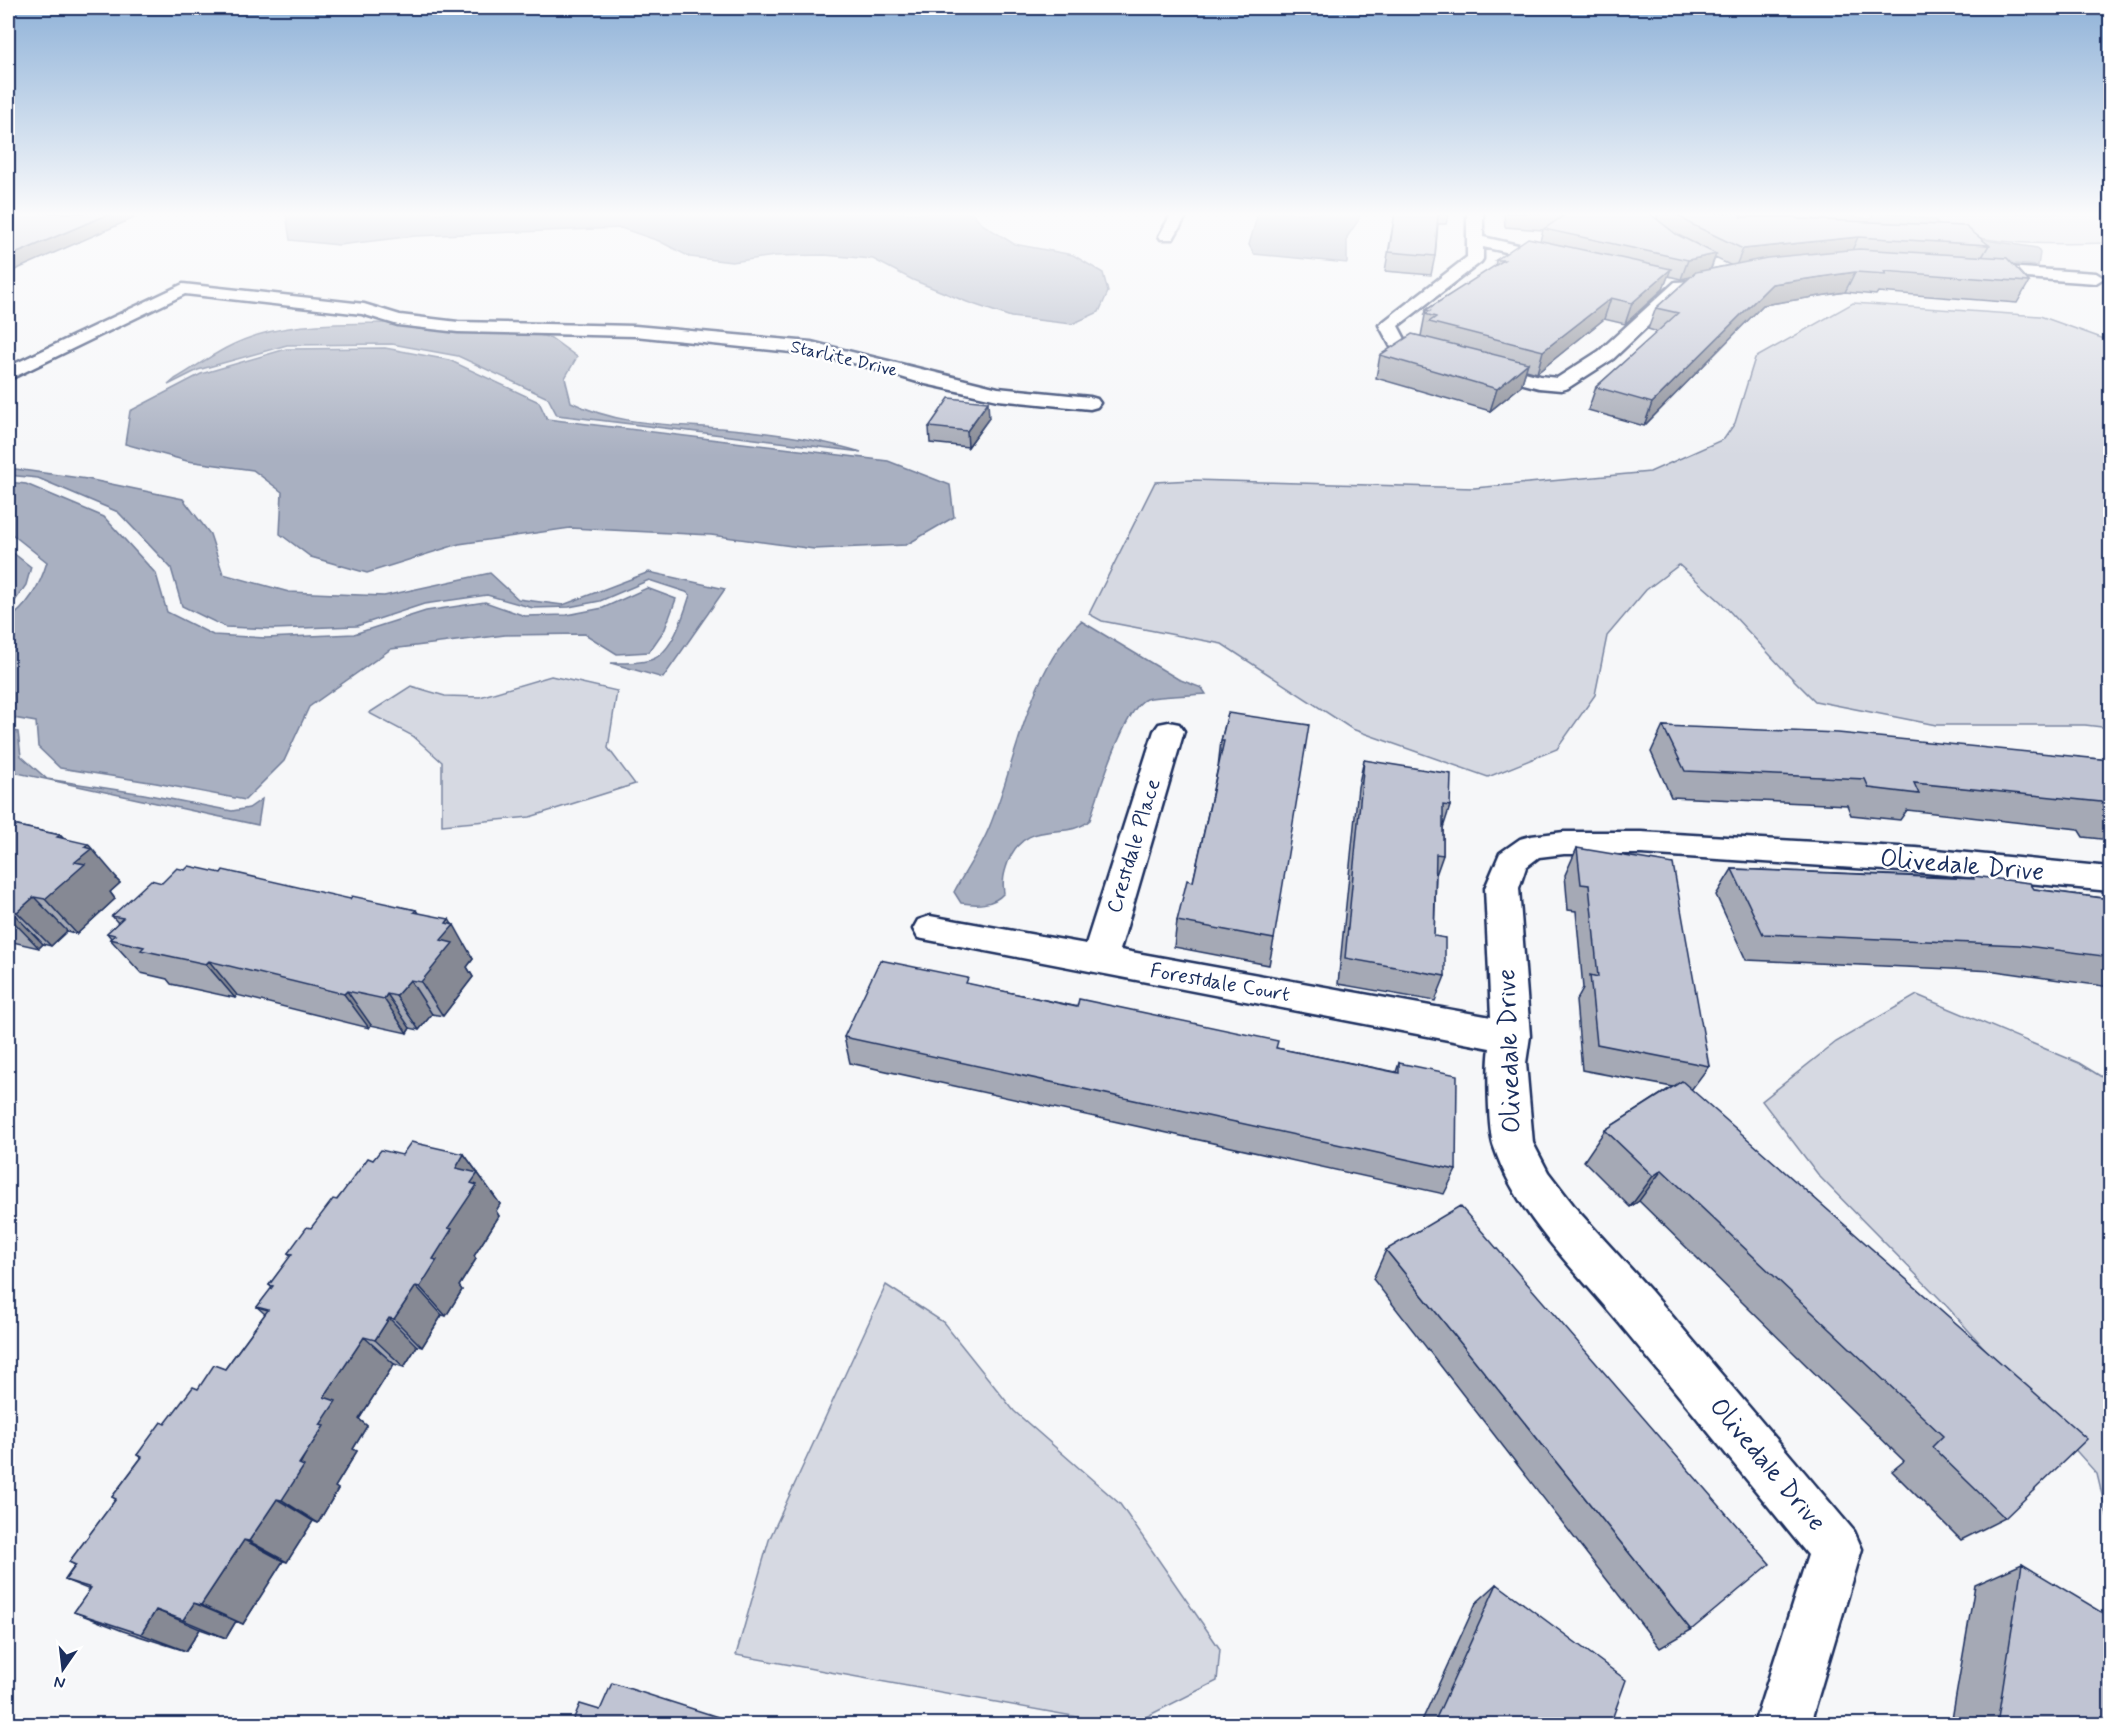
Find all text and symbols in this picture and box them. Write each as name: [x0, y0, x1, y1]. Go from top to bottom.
street label: Starlite Drive: [788, 335, 900, 383]
street label: Crestdale Place: [1100, 775, 1168, 917]
street label: Olivedale Drive: [1879, 842, 2045, 890]
street label: Forestdale Court: [1148, 957, 1292, 1009]
street label: Olivedale Drive: [1490, 968, 1530, 1134]
street label: Olivedale Drive: [1701, 1391, 1833, 1539]
north arrow: [33, 1639, 93, 1699]
text: N: [52, 1671, 67, 1694]

